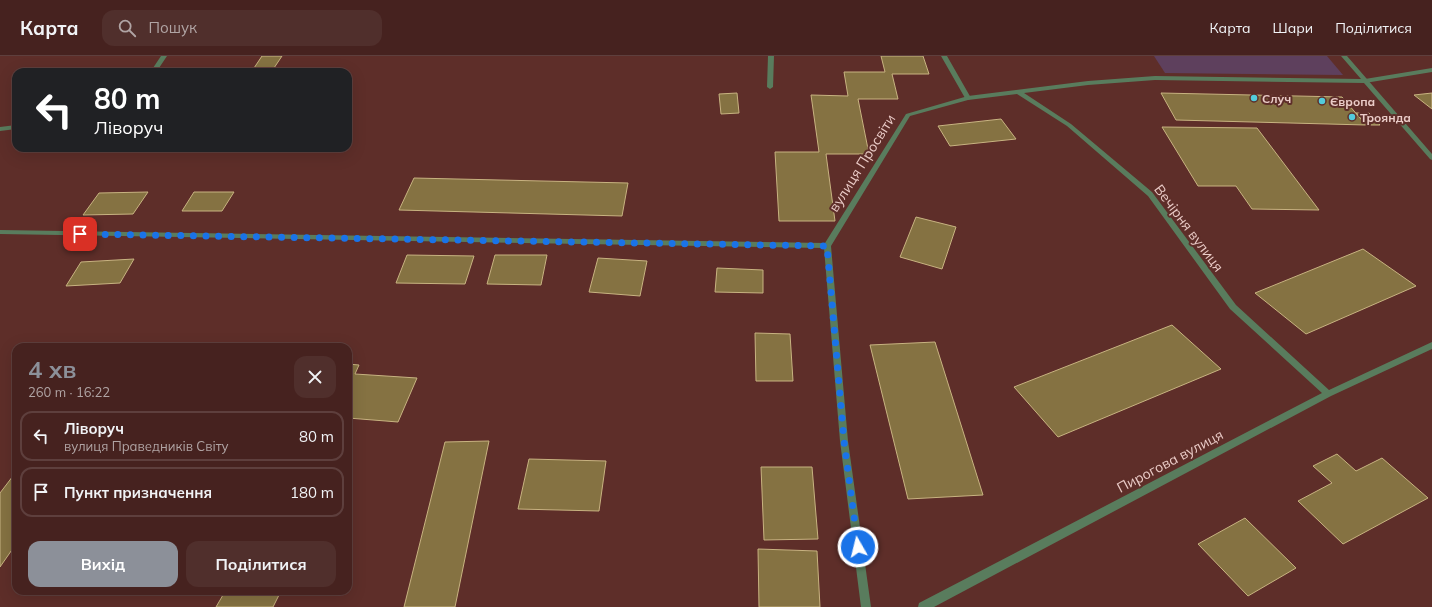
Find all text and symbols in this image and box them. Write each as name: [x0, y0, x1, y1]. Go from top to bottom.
search box: [102, 10, 382, 46]
text: Карта: [20, 16, 78, 40]
icon: search: [116, 17, 138, 39]
text: Пошук: [148, 18, 197, 37]
text: Карта: [1209, 19, 1251, 37]
text: Шари: [1273, 19, 1313, 37]
text: Поділитися: [1335, 19, 1412, 37]
text: 80 m: [94, 81, 160, 116]
icon: left: [28, 84, 80, 136]
place label: Случ: [1262, 91, 1291, 106]
marker: Случ: [1249, 93, 1259, 103]
place label: Європа: [1330, 94, 1375, 109]
marker: Європа: [1317, 96, 1327, 106]
place label: Троянда: [1360, 110, 1411, 125]
street label: вулиця Просвіти: [825, 111, 899, 215]
marker: Троянда: [1347, 112, 1357, 122]
text: Ліворуч: [94, 116, 163, 139]
street label: Вечірня вулиця: [1150, 181, 1228, 275]
pin: [63, 217, 97, 251]
icon: arrive: [69, 223, 91, 245]
text: 4 хв: [28, 354, 76, 384]
button: close: [294, 356, 336, 398]
text: 260 m · 16:22: [28, 384, 110, 400]
text: Ліворуч: [64, 419, 124, 438]
icon: left: [30, 425, 52, 447]
street label: Пирогова вулиця: [1114, 425, 1226, 497]
text: 80 m: [299, 427, 334, 446]
text: вулиця Праведників Світу: [64, 438, 229, 454]
icon: arrive: [30, 481, 52, 503]
text: Пункт призначення: [64, 483, 212, 502]
text: 180 m: [290, 483, 334, 502]
position arrow: [837, 526, 879, 568]
button: Вихід: [28, 541, 178, 587]
button: Поділитися: [186, 541, 336, 587]

